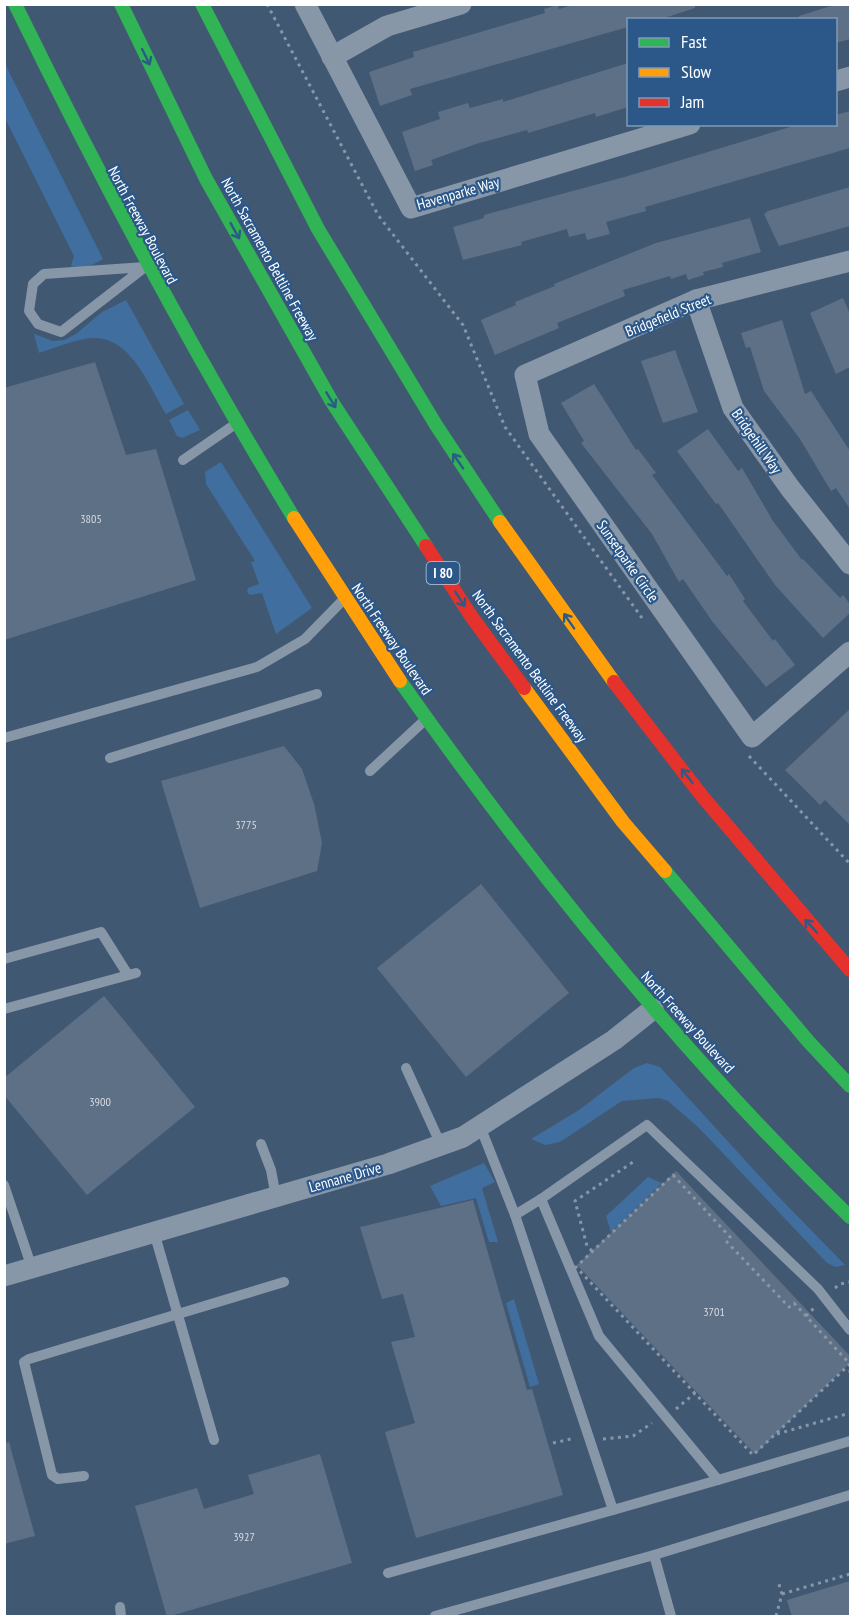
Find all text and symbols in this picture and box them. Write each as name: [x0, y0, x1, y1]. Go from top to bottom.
legend: [627, 18, 837, 126]
text: Fast: [681, 30, 707, 53]
one-way arrow: [141, 48, 153, 66]
text: Slow: [681, 60, 712, 83]
text: Jam: [680, 90, 704, 113]
street label: North Freeway Boulevard: [104, 163, 182, 287]
street label: Havenparke Way: [414, 172, 502, 214]
street label: North Sacramento Beltline Freeway: [217, 174, 323, 344]
one-way arrow: [230, 221, 241, 239]
street label: Bridgefield Street: [622, 289, 714, 341]
one-way arrow: [326, 391, 338, 408]
street label: Bridgehill Way: [728, 405, 786, 477]
one-way arrow: [452, 453, 464, 469]
house number: 3805: [80, 511, 102, 526]
street label: Sunsetparke Circle: [593, 516, 663, 606]
road number: I 80: [426, 562, 460, 584]
street label: North Freeway Boulevard: [348, 580, 436, 698]
street label: North Sacramento Beltline Freeway: [468, 586, 592, 746]
one-way arrow: [454, 590, 466, 607]
one-way arrow: [563, 614, 575, 630]
one-way arrow: [680, 769, 693, 785]
house number: 3775: [235, 817, 257, 832]
one-way arrow: [804, 919, 818, 934]
street label: North Freeway Boulevard: [637, 967, 739, 1077]
house number: 3900: [89, 1094, 111, 1109]
street label: Lennane Drive: [307, 1158, 383, 1196]
house number: 3701: [703, 1304, 725, 1319]
house number: 3927: [233, 1529, 255, 1544]

